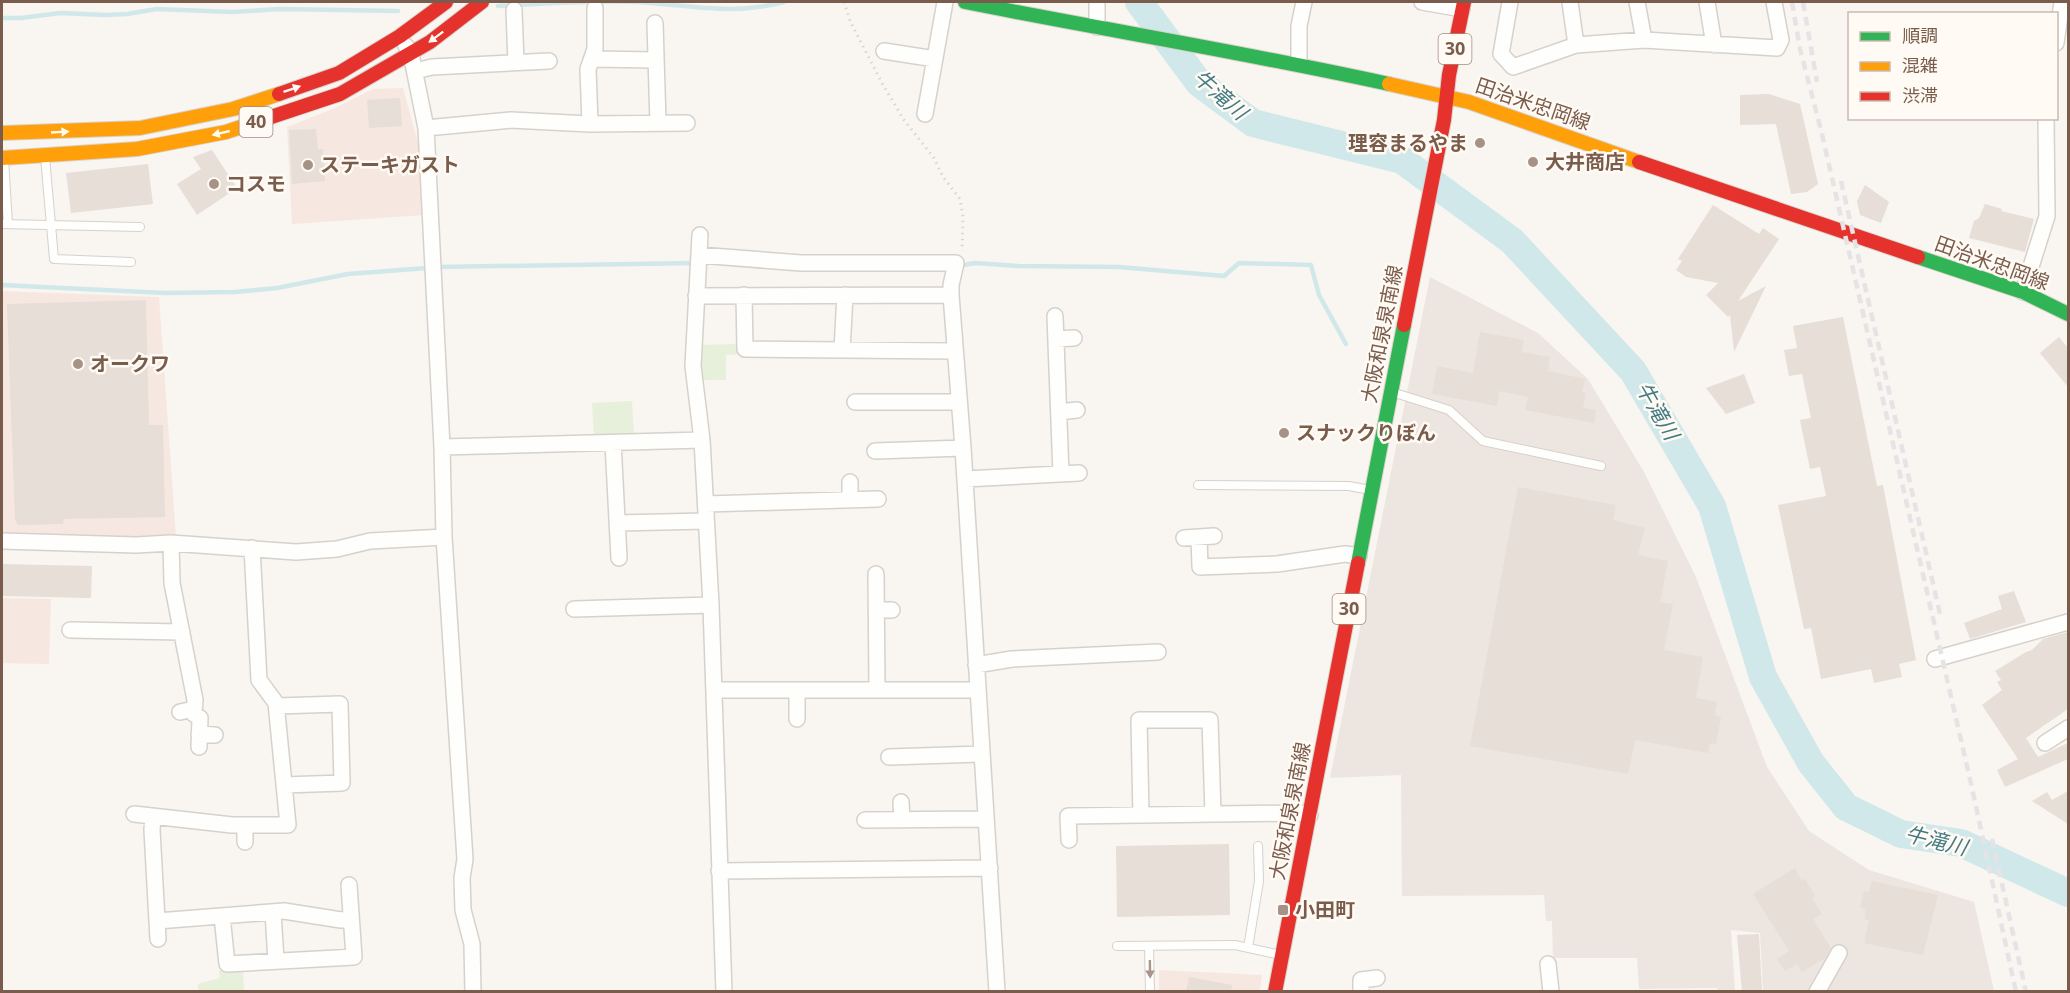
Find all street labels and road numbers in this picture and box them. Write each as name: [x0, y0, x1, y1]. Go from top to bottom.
road number: 30: [1438, 34, 1472, 64]
street label: 田治米忠岡線: [1472, 71, 1594, 136]
road number: 40: [240, 107, 272, 137]
street label: 田治米忠岡線: [1931, 229, 2053, 296]
street label: 大阪和泉泉南線: [1355, 263, 1408, 405]
road number: 30: [1332, 594, 1366, 624]
street label: 大阪和泉泉南線: [1263, 740, 1316, 882]

